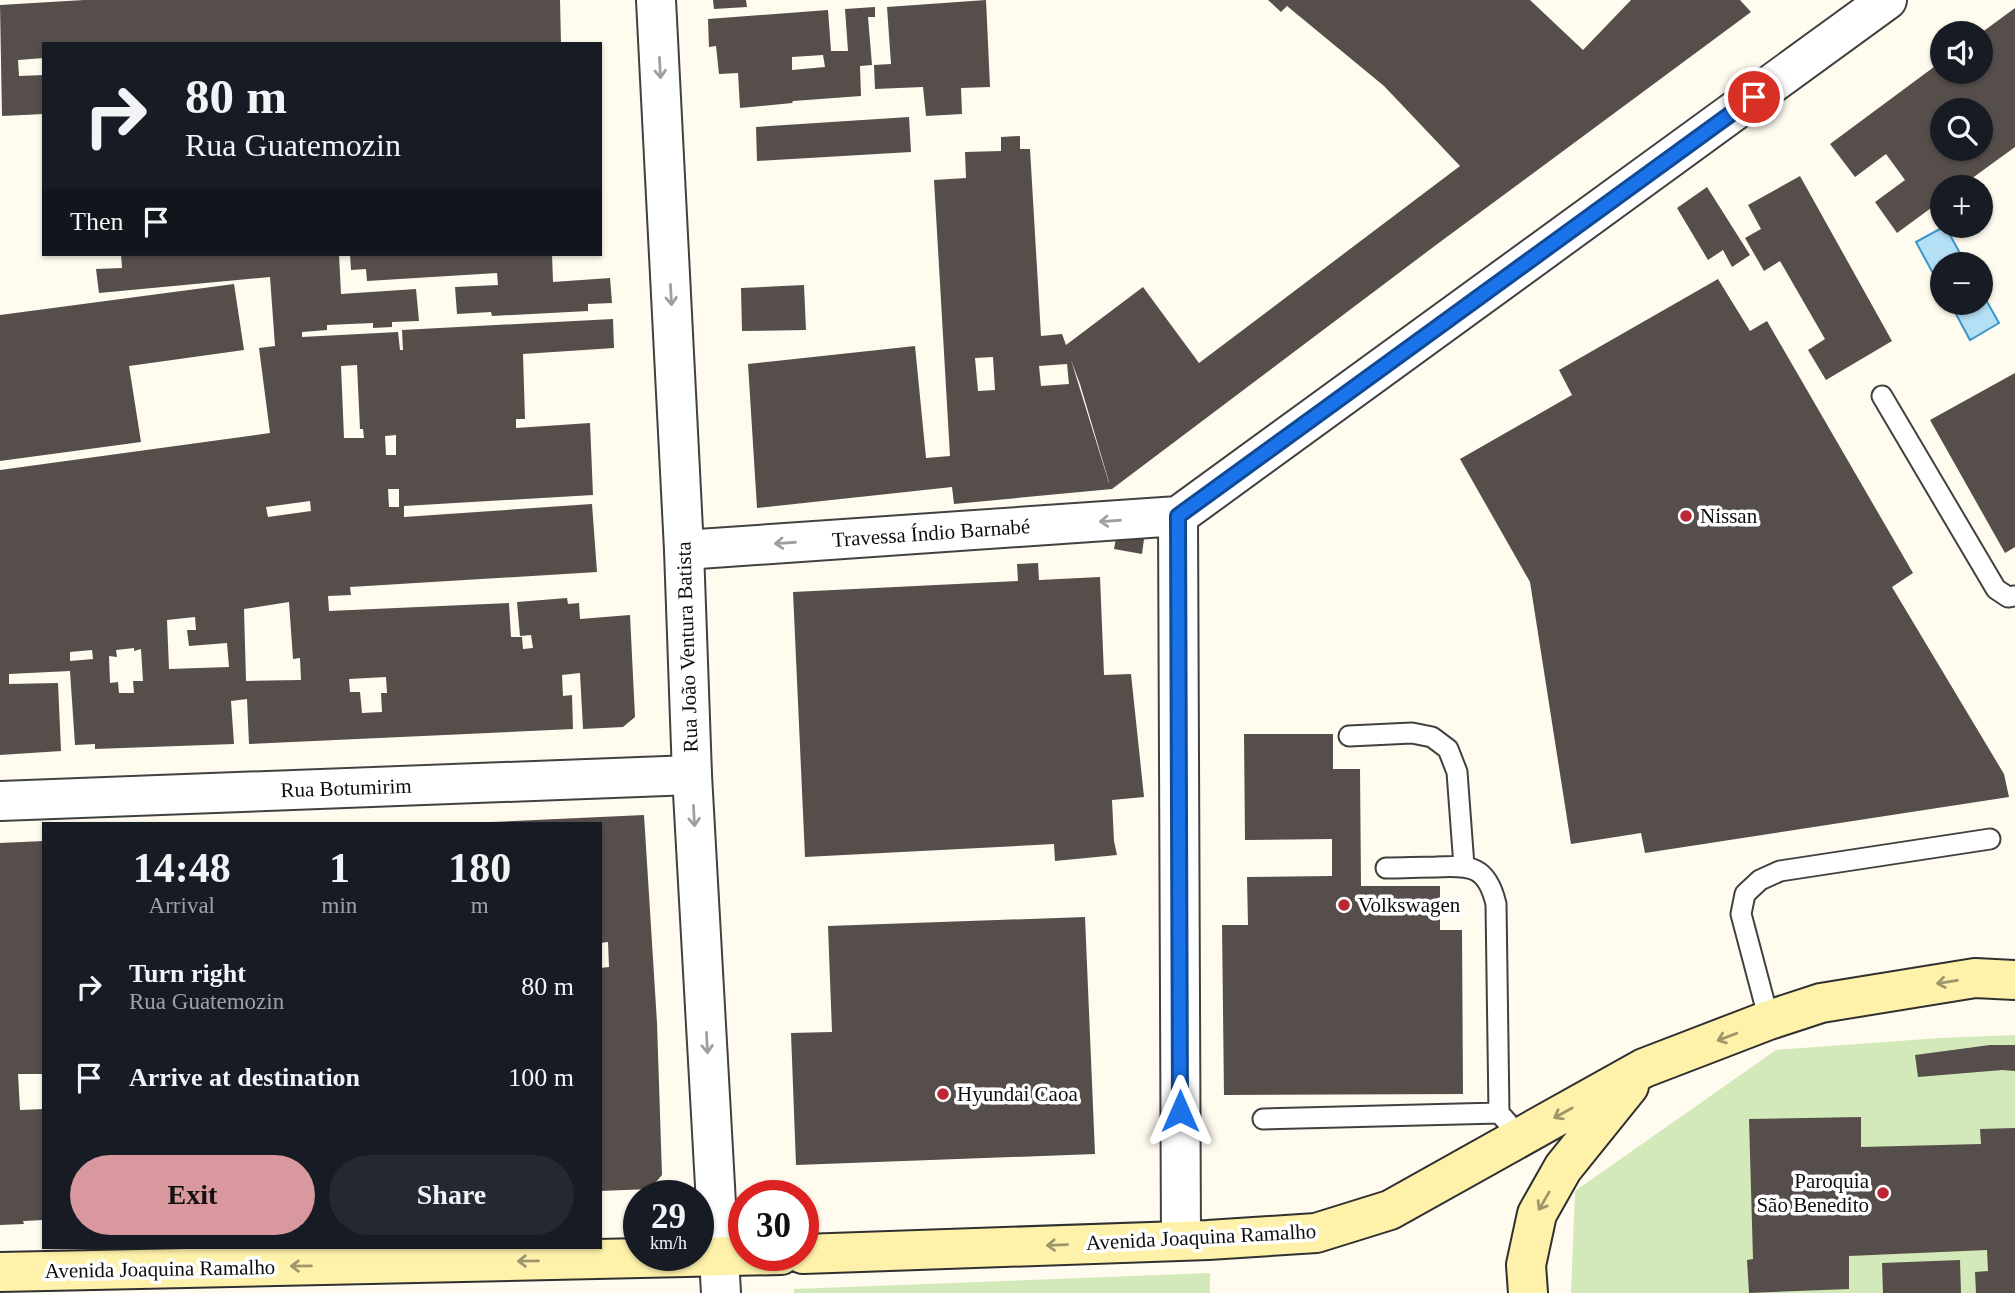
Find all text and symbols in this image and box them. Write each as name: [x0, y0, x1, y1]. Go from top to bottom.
map controls: [1930, 21, 1993, 315]
button: sound: [1930, 21, 1993, 84]
one-way arrow: [653, 56, 666, 79]
pin: [1724, 67, 1784, 127]
text: 80 m: [185, 69, 287, 124]
icon: right: [70, 70, 161, 161]
icon: arrive: [1735, 78, 1773, 116]
button: search: [1930, 98, 1993, 161]
text: Rua Guatemozin: [185, 127, 401, 163]
button: +: [1930, 175, 1993, 238]
icon: arrive: [137, 203, 175, 241]
text: Then: [70, 207, 123, 236]
button: −: [1930, 252, 1993, 315]
one-way arrow: [665, 284, 678, 306]
place label: Nissan: [1700, 504, 1758, 528]
marker: Nissan: [1678, 508, 1694, 524]
street label: Travessa Índio Barnabé: [831, 514, 1031, 552]
one-way arrow: [1099, 515, 1122, 528]
one-way arrow: [774, 537, 797, 550]
street label: Rua João Ventura Batista: [671, 540, 703, 753]
street label: Rua Botumirim: [280, 774, 412, 802]
one-way arrow: [688, 805, 701, 828]
text: 14:48: [133, 845, 231, 891]
text: 1: [329, 845, 350, 891]
text: 180: [448, 845, 511, 891]
text: Arrival: [149, 893, 215, 918]
text: min: [322, 893, 357, 918]
text: m: [471, 893, 489, 918]
place label: Volkswagen: [1358, 893, 1461, 917]
marker: Volkswagen: [1336, 897, 1352, 913]
text: Turn right: [129, 959, 246, 988]
icon: right: [70, 968, 108, 1006]
text: 80 m: [521, 972, 574, 1001]
one-way arrow: [1936, 976, 1959, 989]
text: Rua Guatemozin: [129, 989, 284, 1014]
one-way arrow: [1717, 1031, 1739, 1044]
one-way arrow: [701, 1032, 714, 1054]
icon: arrive: [70, 1059, 108, 1097]
text: Arrive at destination: [129, 1063, 360, 1092]
text: 100 m: [508, 1063, 574, 1092]
position arrow: [1143, 1074, 1217, 1148]
place label: Hyundai Caoa: [957, 1082, 1078, 1106]
marker: Hyundai Caoa: [935, 1086, 951, 1102]
one-way arrow: [1553, 1106, 1573, 1120]
button: Exit: [70, 1155, 315, 1235]
button: Share: [329, 1155, 574, 1235]
place label: Paroquia São Benedito: [1756, 1169, 1870, 1217]
speed limit sign: 30: [728, 1180, 819, 1271]
marker: Paroquia São Benedito: [1875, 1185, 1891, 1201]
one-way arrow: [1537, 1190, 1550, 1211]
text: 29: [651, 1197, 686, 1236]
street label: Avenida Joaquina Ramalho: [1085, 1219, 1317, 1255]
text: km/h: [650, 1233, 687, 1253]
one-way arrow: [1045, 1238, 1068, 1251]
one-way arrow: [517, 1254, 540, 1267]
street label: Avenida Joaquina Ramalho: [45, 1255, 275, 1283]
one-way arrow: [289, 1259, 312, 1272]

